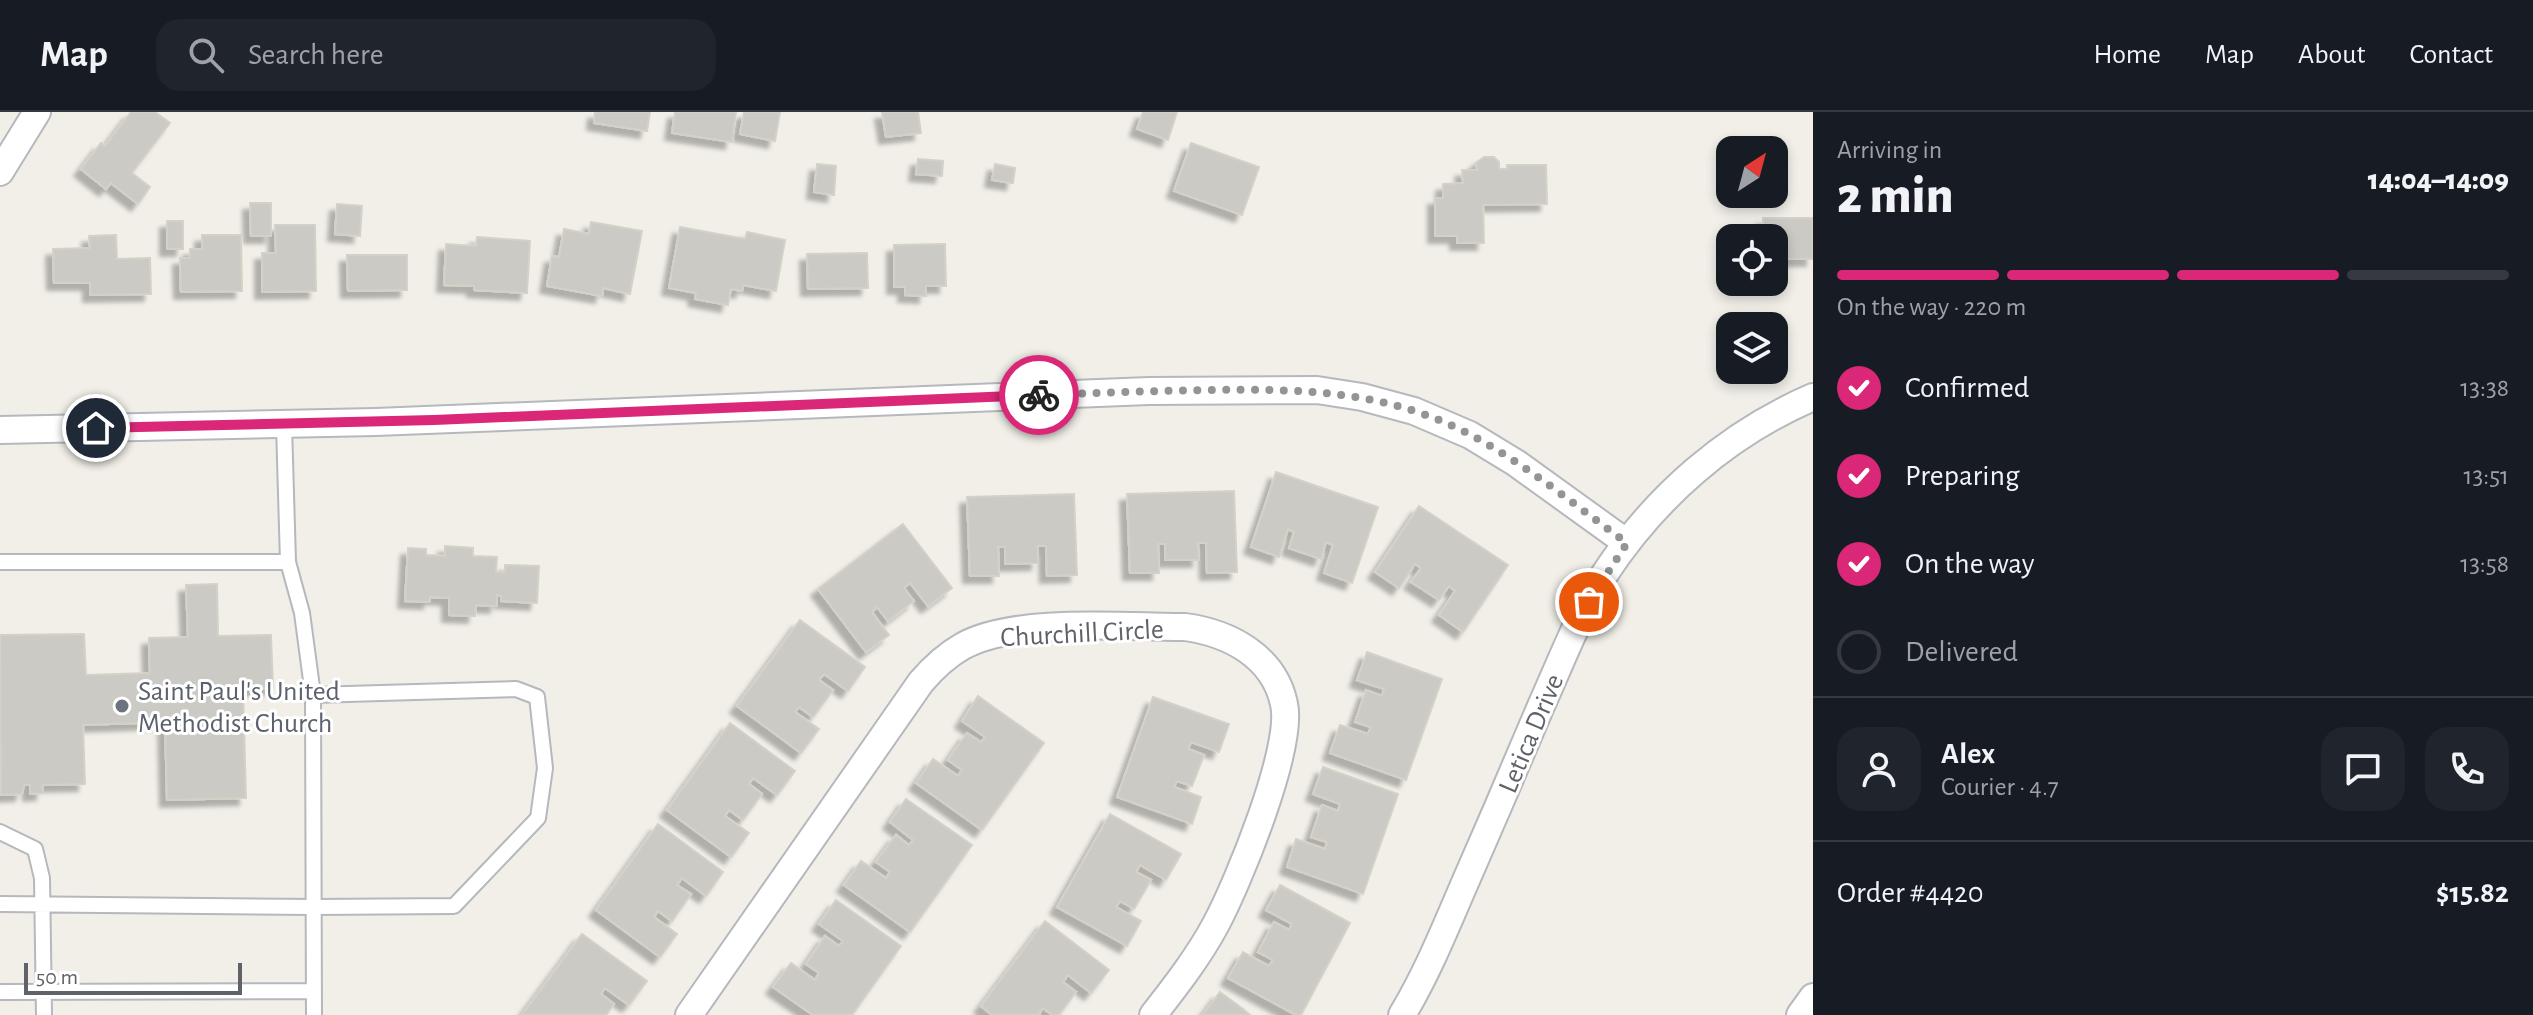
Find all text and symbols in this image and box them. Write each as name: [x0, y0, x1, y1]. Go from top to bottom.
search box: [156, 19, 716, 91]
icon: search: [184, 33, 228, 77]
text: Map: [40, 36, 108, 74]
text: Search here: [248, 40, 384, 70]
text: Home: [2094, 41, 2161, 69]
text: Map: [2205, 41, 2254, 69]
text: About: [2298, 41, 2366, 69]
text: Contact: [2410, 41, 2493, 69]
north arrow: [1716, 136, 1788, 208]
map controls: [1716, 136, 1788, 384]
text: Arriving in: [1837, 137, 1942, 163]
text: 14:04–14:09: [2368, 165, 2509, 195]
text: 2 min: [1837, 170, 1953, 222]
button: locate: [1716, 224, 1788, 296]
text: On the way · 220 m: [1837, 294, 2026, 320]
button: layers: [1716, 312, 1788, 384]
courier: [999, 355, 1079, 435]
icon: check: [1837, 366, 1881, 410]
icon: bike: [1017, 373, 1061, 417]
text: Confirmed: [1905, 373, 2029, 403]
text: 13:38: [2460, 375, 2509, 401]
pin: [62, 394, 130, 462]
icon: home: [74, 406, 118, 450]
icon: check: [1837, 454, 1881, 498]
text: Preparing: [1905, 461, 2020, 491]
text: 13:51: [2464, 463, 2509, 489]
icon: check: [1837, 542, 1881, 586]
text: On the way: [1905, 549, 2034, 579]
text: 13:58: [2460, 551, 2509, 577]
pin: [1555, 568, 1623, 636]
icon: bag: [1567, 580, 1611, 624]
street label: Churchill Circle: [1000, 616, 1165, 652]
text: Delivered: [1905, 637, 2018, 667]
street label: Letica Drive: [1494, 670, 1569, 797]
place label: Saint Paul's United Methodist Church: [138, 678, 340, 738]
marker: Saint Paul's United Methodist Church: [113, 697, 131, 715]
button: person: [1837, 727, 1921, 811]
button: chat: [2321, 727, 2405, 811]
button: phone: [2425, 727, 2509, 811]
text: Alex: [1941, 739, 1995, 769]
text: Courier · 4.7: [1941, 774, 2059, 800]
text: Order #4420: [1837, 878, 1984, 908]
text: $15.82: [2436, 878, 2509, 908]
scale bar: [24, 959, 242, 995]
text: 50 m: [36, 966, 78, 988]

